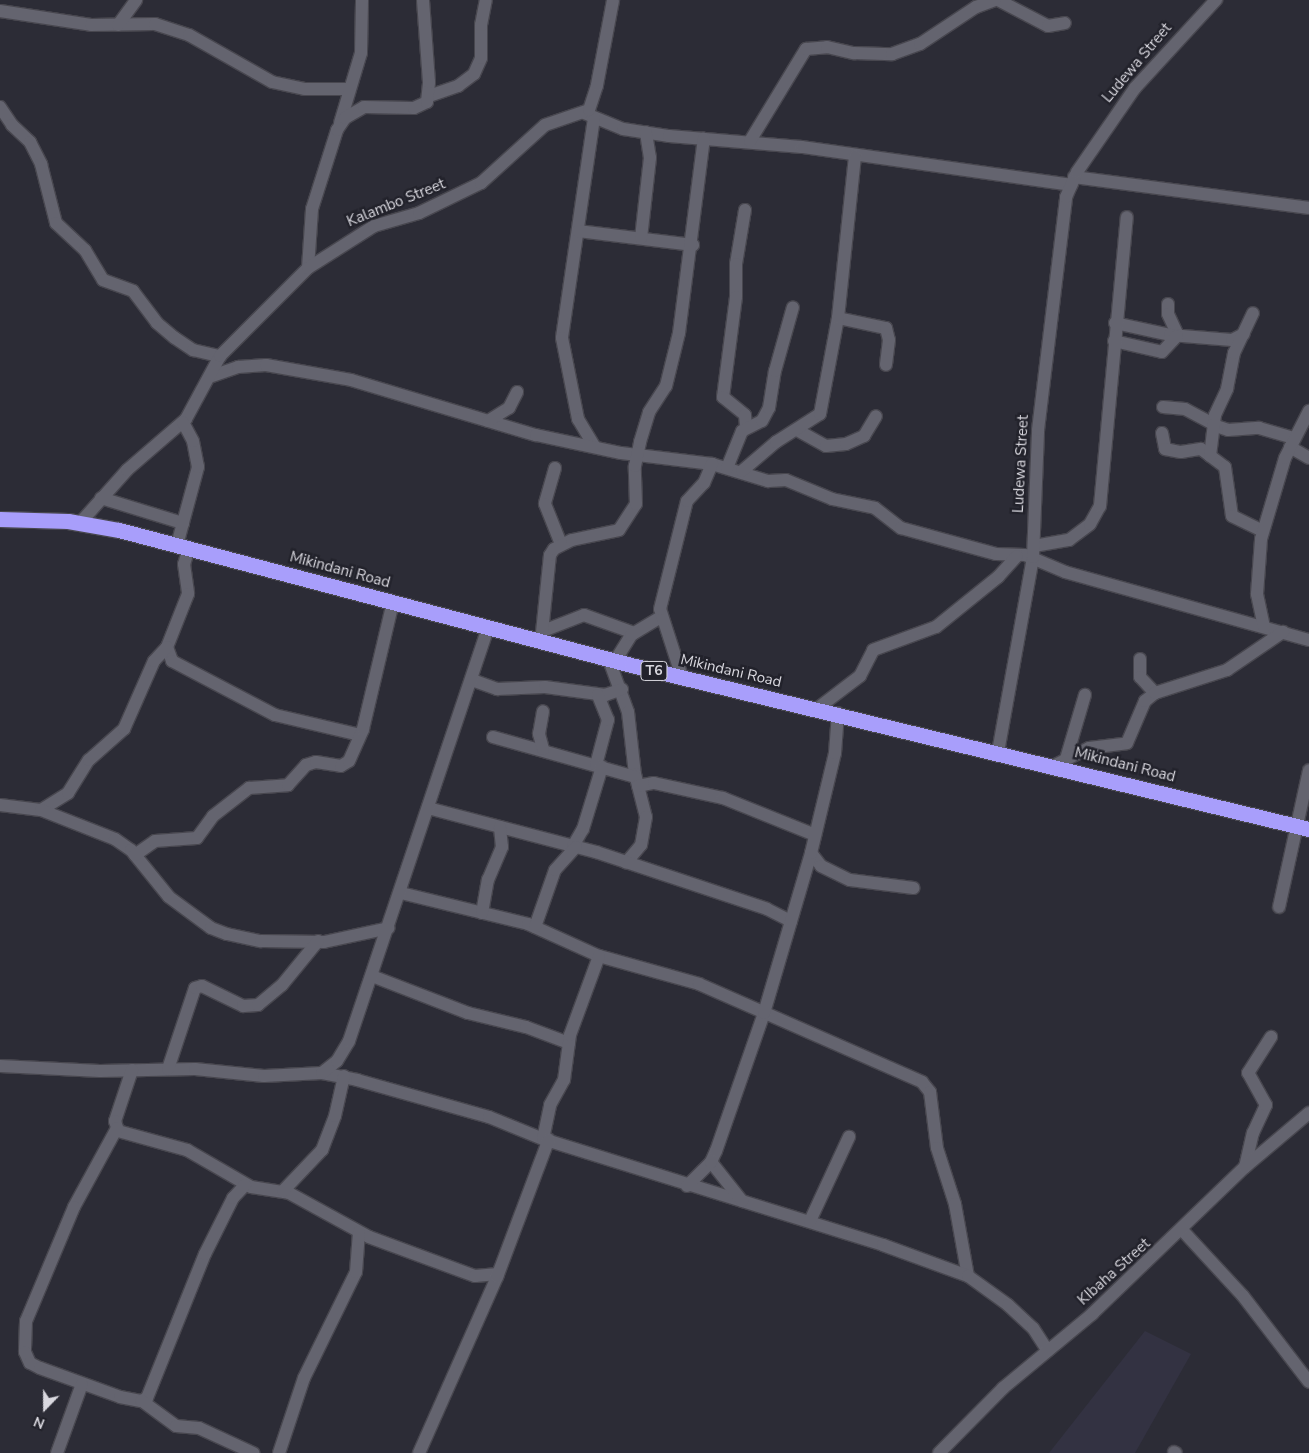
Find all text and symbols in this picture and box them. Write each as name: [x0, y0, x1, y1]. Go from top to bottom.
street label: Ludewa Street: [1099, 20, 1175, 106]
street label: Kalambo Street: [344, 175, 448, 231]
street label: Ludewa Street: [1009, 414, 1033, 514]
street label: Mikindani Road: [288, 548, 392, 592]
street label: Mikindani Road: [679, 651, 783, 691]
road number: T6: [640, 659, 668, 682]
street label: Mikindani Road: [1073, 744, 1177, 786]
street label: KIbaha Street: [1074, 1235, 1154, 1309]
north arrow: [20, 1383, 70, 1433]
text: N: [31, 1412, 48, 1433]

